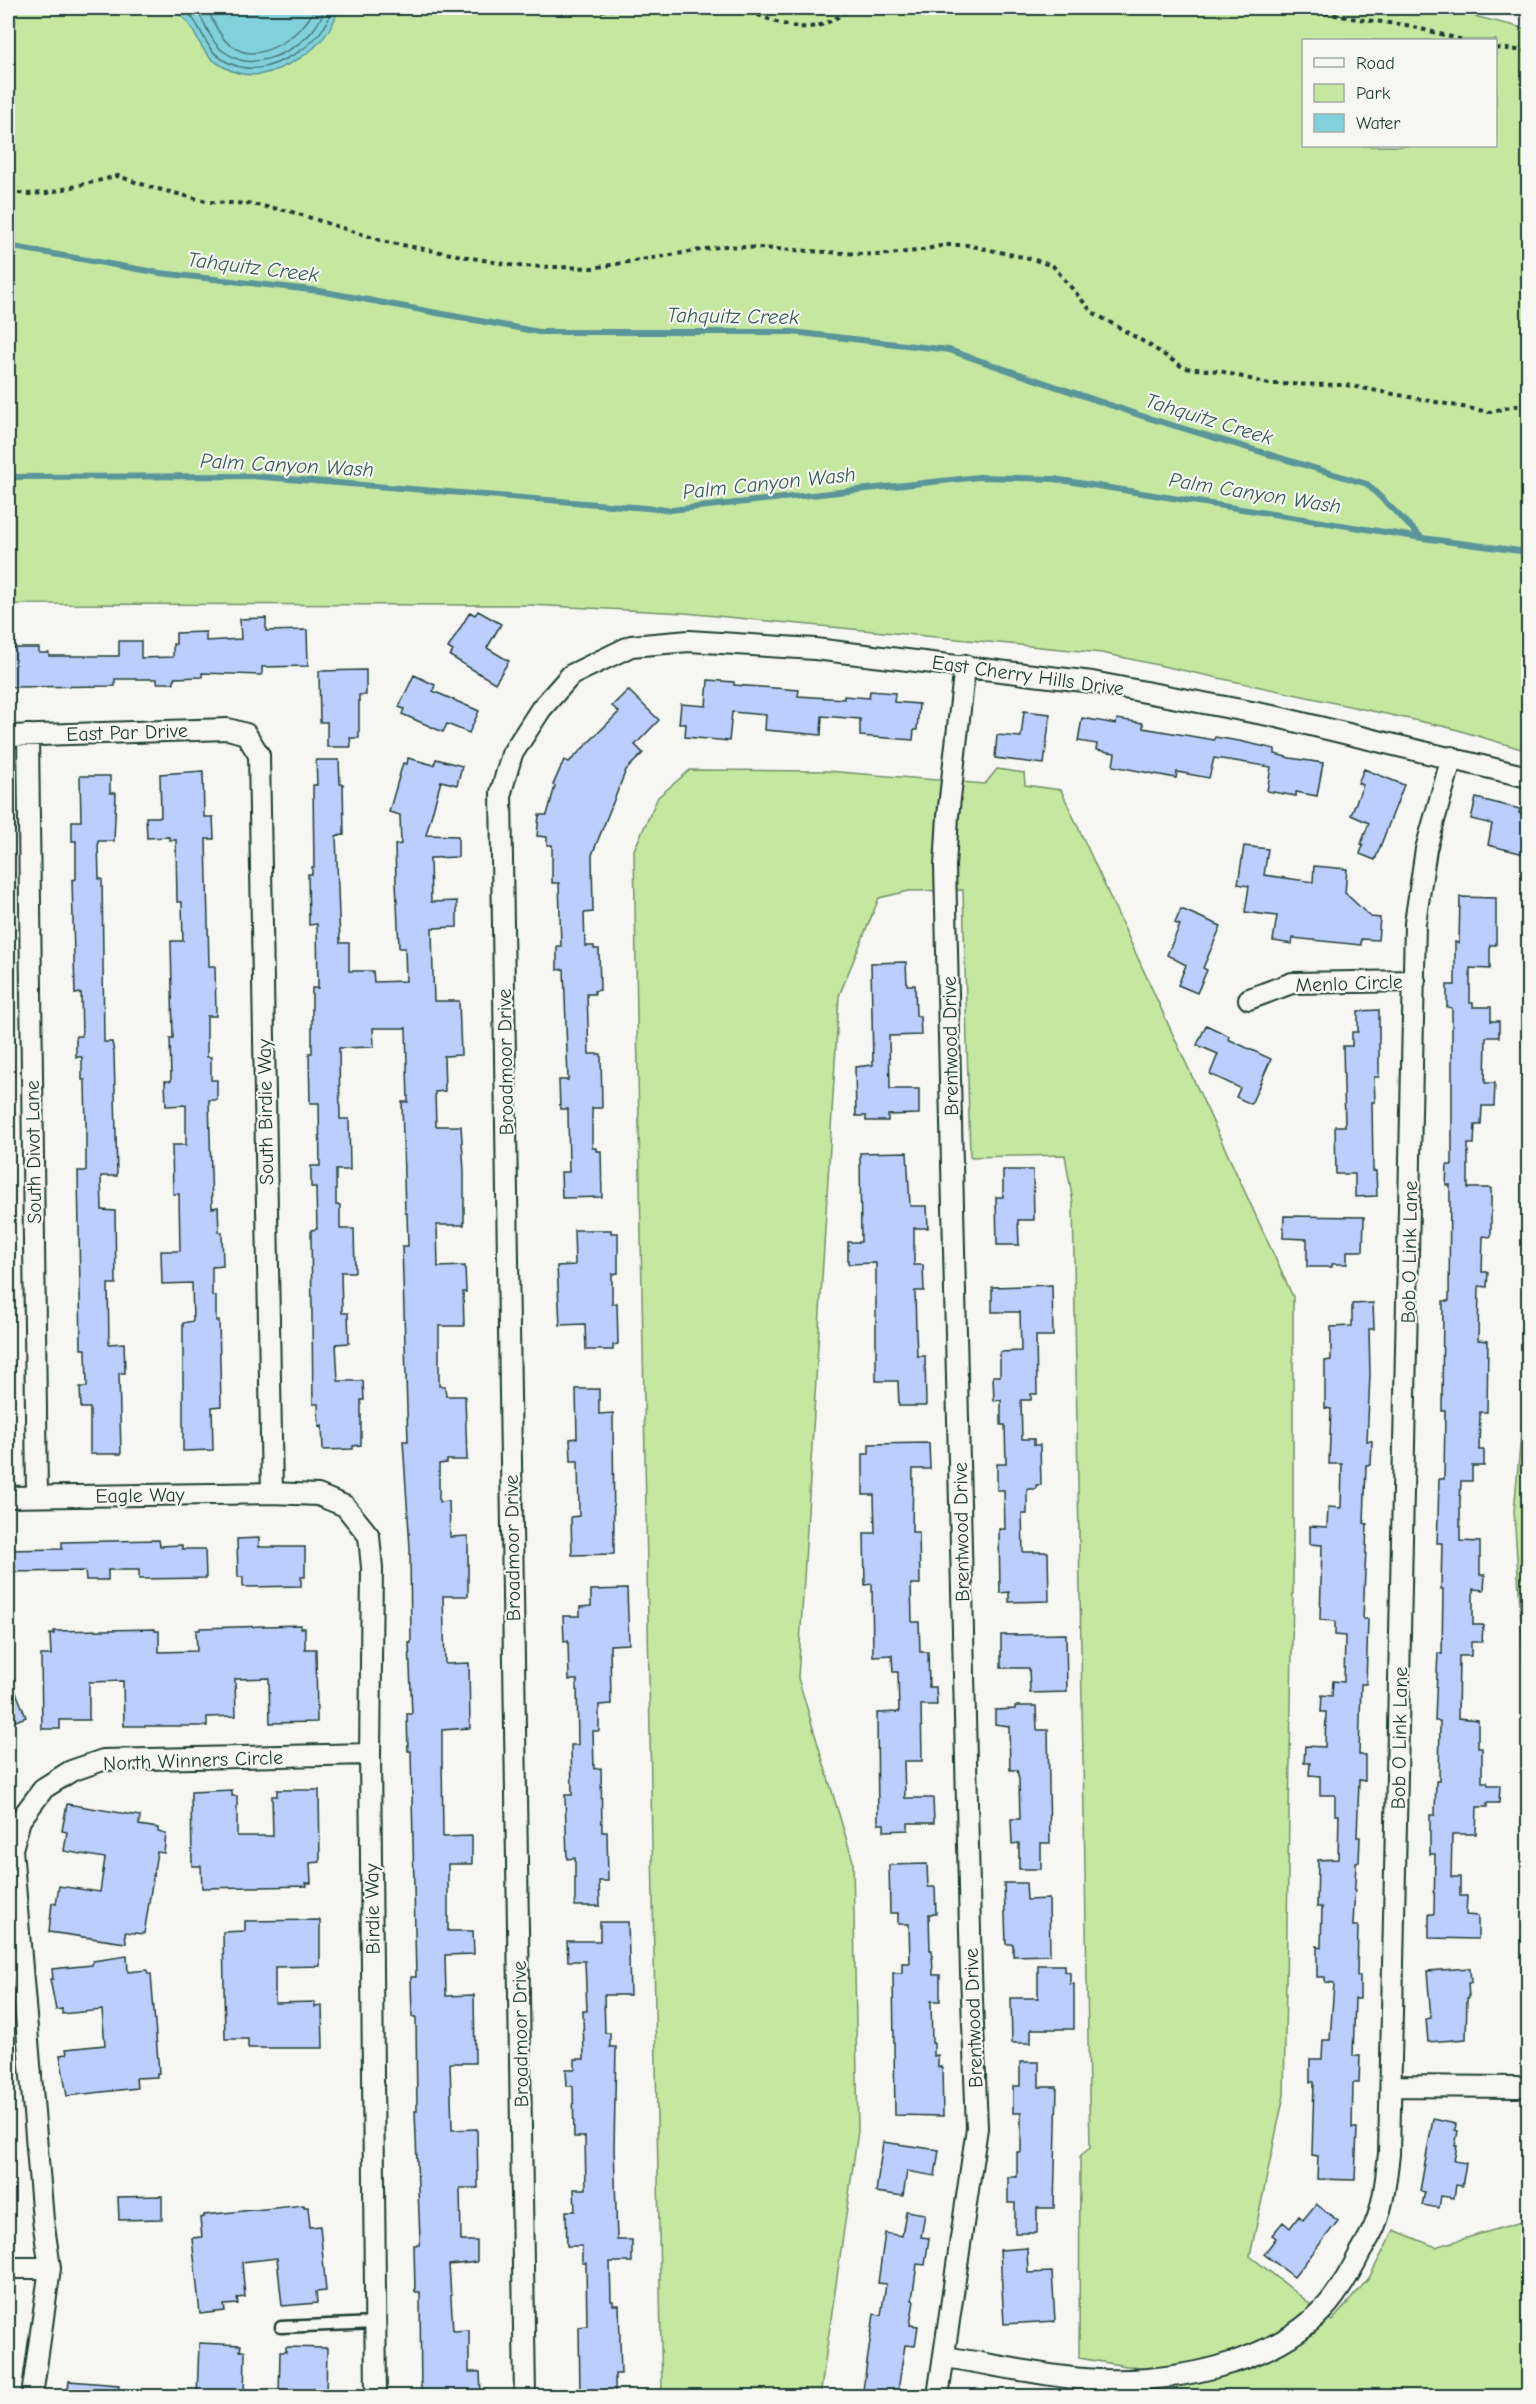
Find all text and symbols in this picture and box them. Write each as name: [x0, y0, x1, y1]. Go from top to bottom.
legend: [1302, 39, 1497, 147]
text: Road: [1356, 53, 1395, 74]
text: Park: [1356, 83, 1391, 104]
text: Water: [1356, 113, 1401, 134]
water label: Tahquitz Creek: [186, 247, 321, 287]
water label: Tahquitz Creek: [667, 303, 800, 329]
water label: Tahquitz Creek: [1142, 388, 1277, 450]
water label: Palm Canyon Wash: [199, 448, 375, 482]
water label: Palm Canyon Wash: [681, 462, 857, 504]
water label: Palm Canyon Wash: [1167, 468, 1343, 518]
street label: East Cherry Hills Drive: [931, 651, 1125, 700]
street label: East Par Drive: [66, 719, 188, 746]
street label: Menlo Circle: [1295, 970, 1403, 997]
street label: Brentwood Drive: [938, 976, 963, 1116]
street label: Broadmoor Drive: [493, 988, 518, 1136]
street label: South Birdie Way: [253, 1039, 278, 1185]
street label: South Divot Lane: [21, 1080, 46, 1224]
street label: Bob O Link Lane: [1397, 1180, 1422, 1324]
street label: Brentwood Drive: [949, 1462, 974, 1602]
street label: Broadmoor Drive: [500, 1474, 525, 1622]
street label: Eagle Way: [95, 1483, 185, 1508]
street label: Bob O Link Lane: [1387, 1666, 1412, 1810]
street label: North Winners Circle: [103, 1746, 283, 1775]
street label: Birdie Way: [360, 1863, 385, 1955]
street label: Brentwood Drive: [960, 1948, 987, 2088]
street label: Broadmoor Drive: [508, 1960, 533, 2108]

